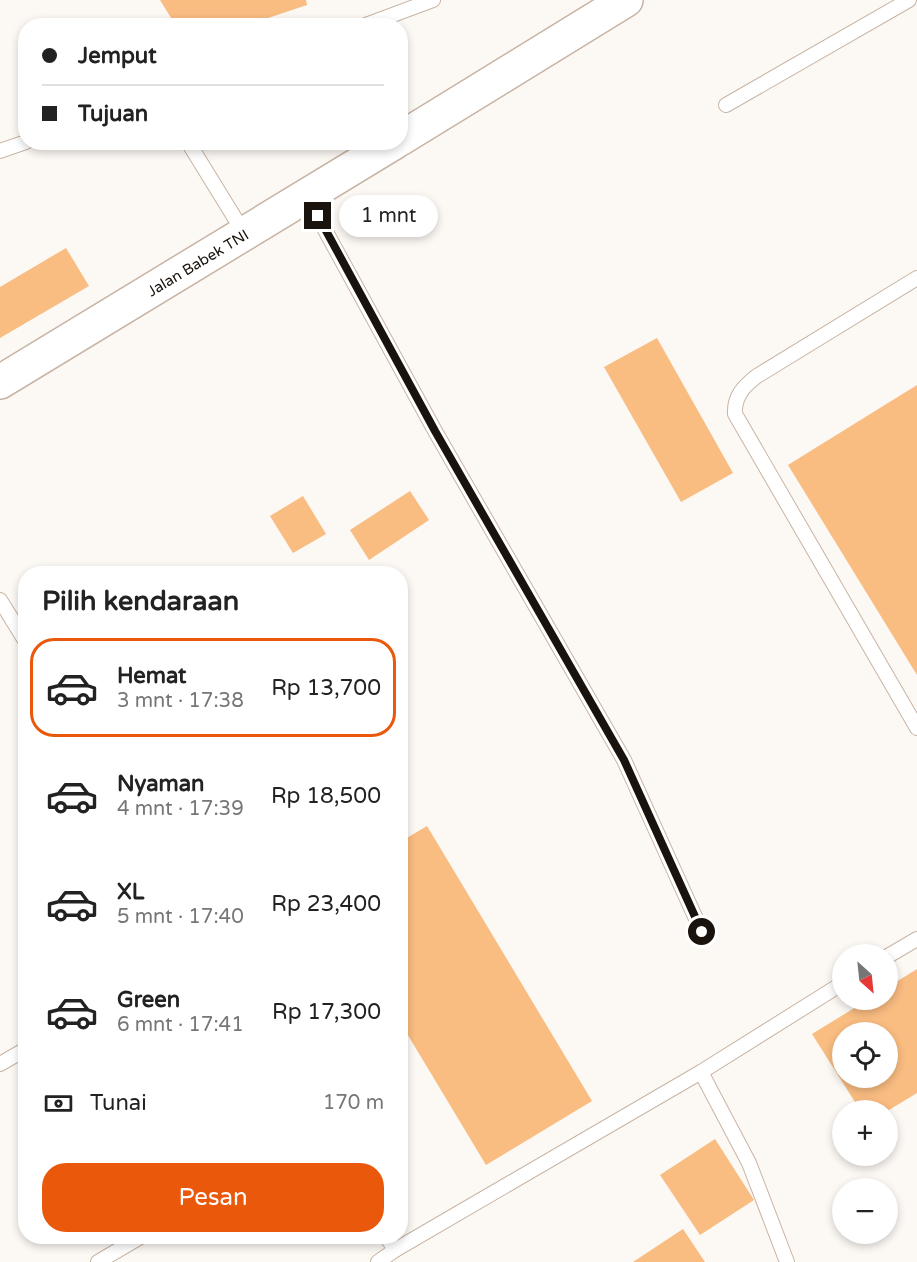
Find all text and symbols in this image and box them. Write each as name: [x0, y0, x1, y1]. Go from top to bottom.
text: Jemput: [78, 43, 157, 69]
text: Tujuan: [78, 101, 148, 127]
callout: 1 mnt: [339, 195, 438, 237]
route end: [304, 202, 331, 229]
text: 1 mnt: [361, 204, 416, 228]
street label: Jalan Babek TNI: [144, 226, 252, 300]
text: Pilih kendaraan: [42, 585, 239, 618]
icon: car: [45, 661, 99, 715]
text: Hemat: [117, 663, 186, 689]
text: Rp 13,700: [271, 675, 381, 701]
text: 3 mnt · 17:38: [117, 689, 244, 713]
icon: car: [45, 769, 99, 823]
text: Nyaman: [117, 771, 204, 797]
text: Rp 18,500: [271, 783, 381, 809]
text: 4 mnt · 17:39: [117, 797, 244, 821]
icon: car: [45, 877, 99, 931]
text: XL: [117, 879, 144, 905]
text: Rp 23,400: [271, 891, 381, 917]
text: 5 mnt · 17:40: [117, 905, 244, 929]
route start: [688, 918, 715, 945]
north arrow: [832, 944, 898, 1010]
map controls: [832, 944, 898, 1244]
icon: car: [45, 985, 99, 1039]
text: Green: [117, 987, 180, 1013]
text: Rp 17,300: [272, 999, 381, 1025]
text: 6 mnt · 17:41: [117, 1013, 244, 1037]
button: locate: [832, 1022, 898, 1088]
icon: cash: [42, 1087, 75, 1120]
text: Tunai: [90, 1090, 147, 1116]
text: 170 m: [323, 1091, 384, 1115]
button: +: [832, 1100, 898, 1166]
button: Pesan: [42, 1163, 384, 1232]
button: −: [832, 1178, 898, 1244]

